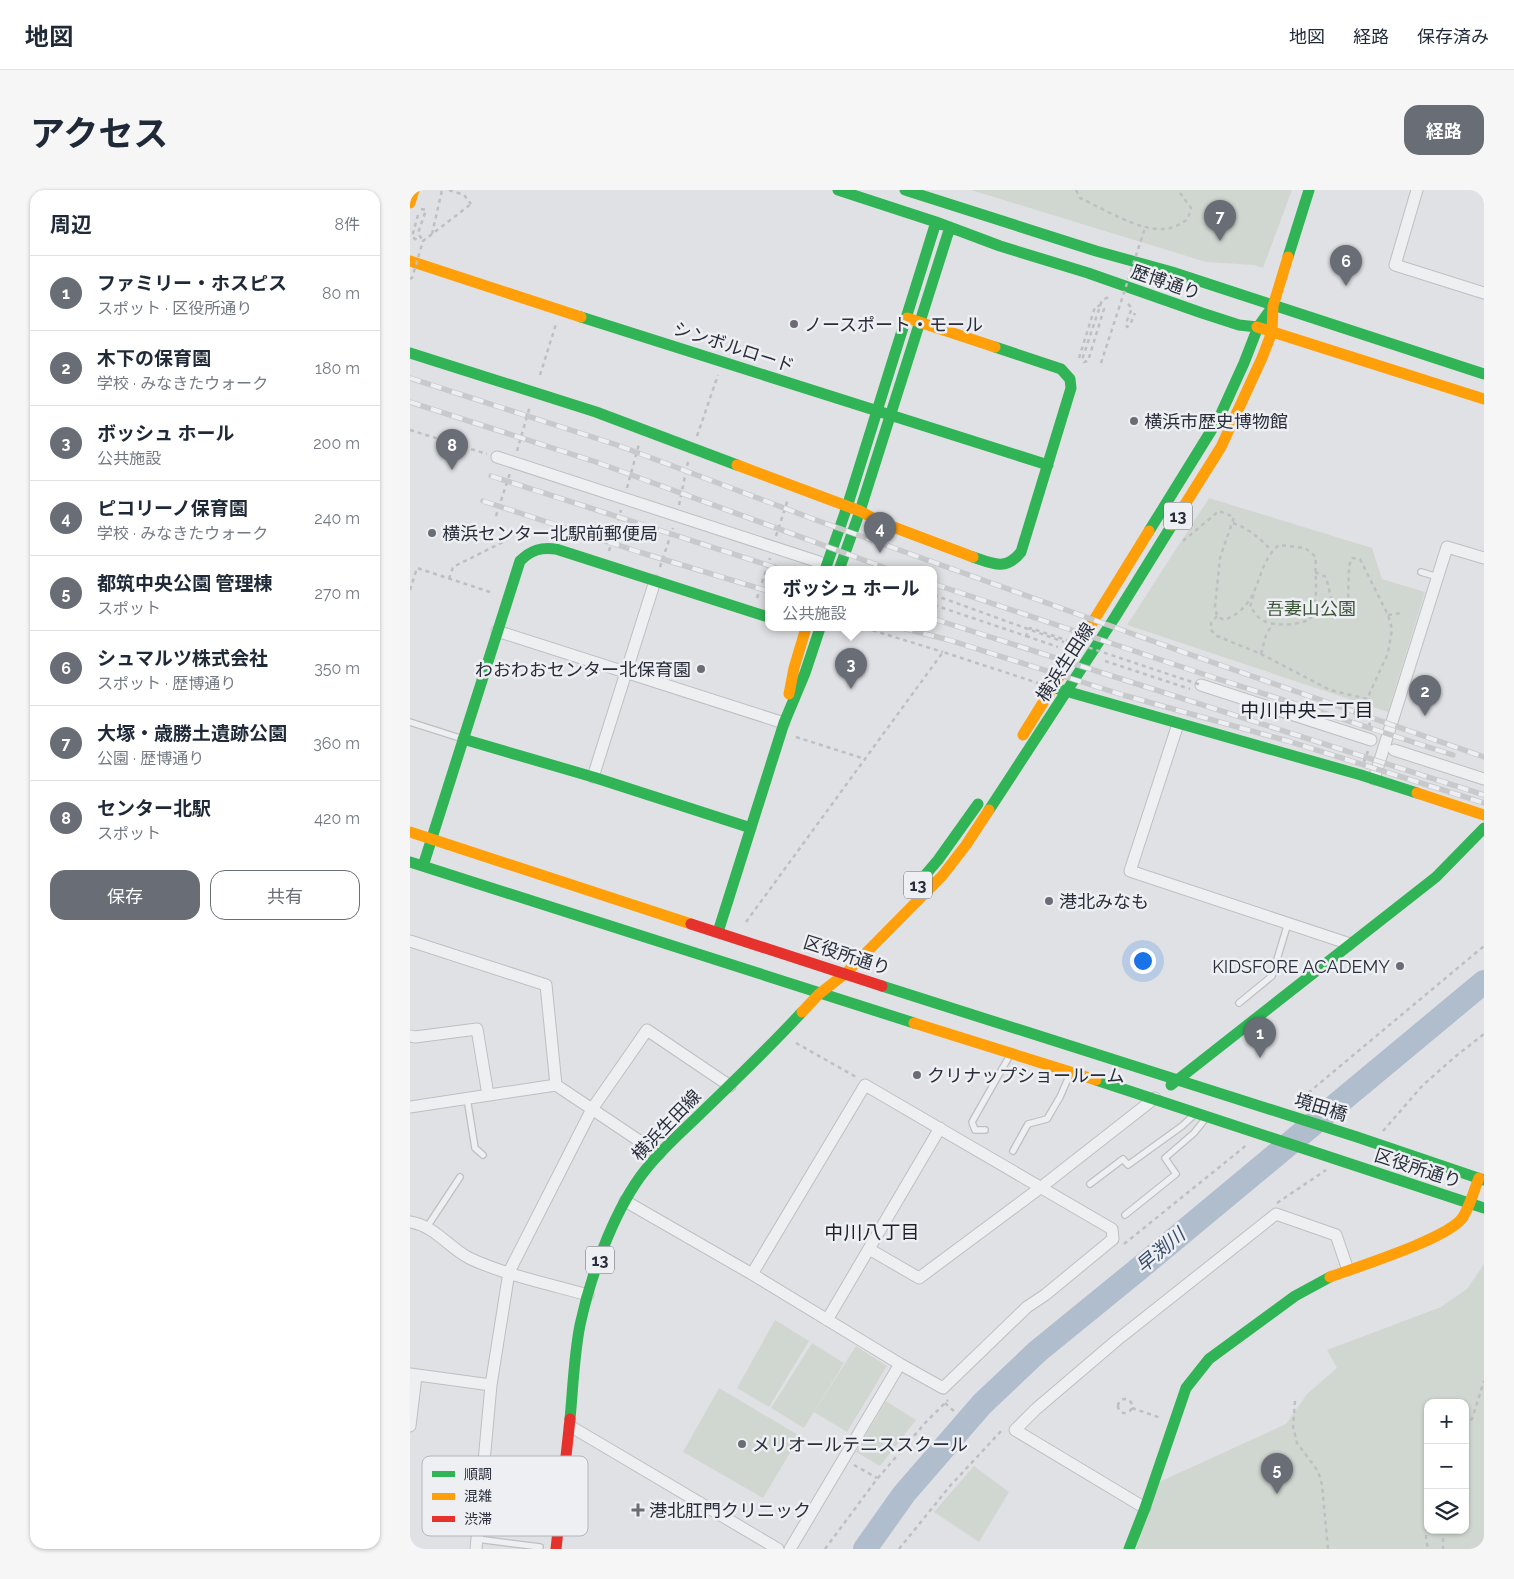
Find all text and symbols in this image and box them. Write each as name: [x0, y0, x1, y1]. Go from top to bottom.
text: 地図: [25, 22, 73, 51]
text: 地図: [1289, 26, 1325, 47]
text: 経路: [1353, 26, 1389, 47]
text: 保存済み: [1417, 26, 1489, 47]
button: 経路: [1404, 105, 1484, 155]
text: アクセス: [30, 113, 168, 154]
pin: 7: [1204, 200, 1236, 241]
text: 周辺: [50, 212, 92, 237]
text: 8件: [335, 215, 360, 234]
pin: 6: [1330, 245, 1362, 286]
street label: 歴博通り: [1129, 260, 1203, 304]
text: ファミリー・ホスピス: [97, 272, 287, 294]
text: 1: [62, 284, 70, 303]
text: 80 m: [322, 284, 360, 303]
text: スポット · 区役所通り: [97, 299, 252, 318]
place label: ノースポート・モール: [804, 314, 983, 335]
street label: シンボルロード: [671, 318, 797, 376]
marker: ノースポート・モール: [788, 318, 800, 330]
text: 木下の保育園: [97, 347, 211, 369]
text: 2: [61, 359, 71, 378]
text: 180 m: [315, 359, 360, 378]
text: 学校 · みなきたウォーク: [97, 374, 268, 393]
place label: 横浜市歴史博物館: [1144, 411, 1288, 432]
marker: 横浜市歴史博物館: [1128, 415, 1140, 427]
text: ボッシュ ホール: [97, 422, 235, 444]
pin: 8: [436, 429, 468, 470]
text: 3: [62, 434, 70, 453]
text: 200 m: [313, 434, 360, 453]
text: 公共施設: [97, 449, 161, 468]
text: ピコリーノ保育園: [97, 497, 248, 519]
road number: 13: [1164, 502, 1192, 530]
text: 4: [61, 509, 71, 528]
text: 240 m: [314, 509, 360, 528]
pin: 4: [864, 512, 896, 553]
place label: 横浜センター北駅前郵便局: [442, 523, 658, 544]
text: 学校 · みなきたウォーク: [97, 524, 268, 543]
marker: 横浜センター北駅前郵便局: [426, 527, 438, 539]
popup: [765, 566, 937, 631]
text: 都筑中央公園 管理棟: [97, 572, 273, 594]
text: ボッシュ ホール: [782, 577, 920, 599]
text: 5: [62, 584, 70, 603]
text: 270 m: [315, 584, 360, 603]
park label: 吾妻山公園: [1266, 598, 1356, 619]
text: スポット: [97, 599, 161, 618]
text: 公共施設: [782, 604, 846, 623]
street label: 横浜生田線: [1032, 619, 1098, 705]
text: シュマルツ株式会社: [97, 647, 268, 669]
pin: 3: [835, 648, 867, 689]
text: 6: [61, 659, 71, 678]
text: 350 m: [314, 659, 360, 678]
place label: わおわおセンター北保育園: [475, 659, 691, 680]
marker: わおわおセンター北保育園: [695, 663, 707, 675]
text: スポット · 歴博通り: [97, 674, 236, 693]
pin: 2: [1409, 675, 1441, 716]
district label: 中川中央二丁目: [1240, 699, 1374, 721]
text: 大塚・歳勝土遺跡公園: [97, 722, 287, 744]
text: 7: [62, 734, 70, 753]
text: 360 m: [313, 734, 360, 753]
text: 公園 · 歴博通り: [97, 749, 204, 768]
text: センター北駅: [97, 797, 211, 819]
text: 8: [61, 809, 71, 828]
text: 420 m: [314, 809, 360, 828]
text: スポット: [97, 824, 161, 843]
button: 保存: [50, 870, 200, 920]
button: 共有: [210, 870, 360, 920]
road number: 13: [904, 872, 932, 898]
place label: 港北みなも: [1059, 891, 1149, 912]
marker: 港北みなも: [1043, 895, 1055, 907]
street label: 区役所通り: [801, 931, 893, 979]
your location: [1130, 948, 1156, 974]
place label: KIDSFORE ACADEMY: [1212, 956, 1390, 977]
marker: KIDSFORE ACADEMY: [1394, 960, 1406, 972]
pin: 1: [1244, 1017, 1276, 1058]
place label: クリナップショールーム: [927, 1065, 1124, 1086]
marker: クリナップショールーム: [911, 1069, 923, 1081]
street label: 横浜生田線: [627, 1085, 705, 1165]
street label: 境田橋: [1292, 1089, 1350, 1125]
street label: 区役所通り: [1372, 1144, 1464, 1192]
district label: 中川八丁目: [824, 1221, 920, 1243]
water label: 早渕川: [1131, 1222, 1190, 1277]
road number: 13: [586, 1246, 614, 1274]
map controls: [1424, 1399, 1469, 1534]
button: +: [1424, 1399, 1469, 1444]
place label: メリオールテニススクール: [752, 1434, 968, 1455]
marker: メリオールテニススクール: [736, 1438, 748, 1450]
button: −: [1424, 1444, 1469, 1489]
pin: 5: [1261, 1453, 1293, 1494]
legend: [422, 1456, 588, 1536]
text: 順調: [464, 1466, 492, 1482]
text: 混雑: [464, 1488, 492, 1504]
button: layers: [1424, 1489, 1469, 1534]
place label: 港北肛門クリニック: [649, 1500, 811, 1521]
marker: 港北肛門クリニック: [631, 1503, 645, 1517]
text: 渋滞: [464, 1511, 492, 1527]

